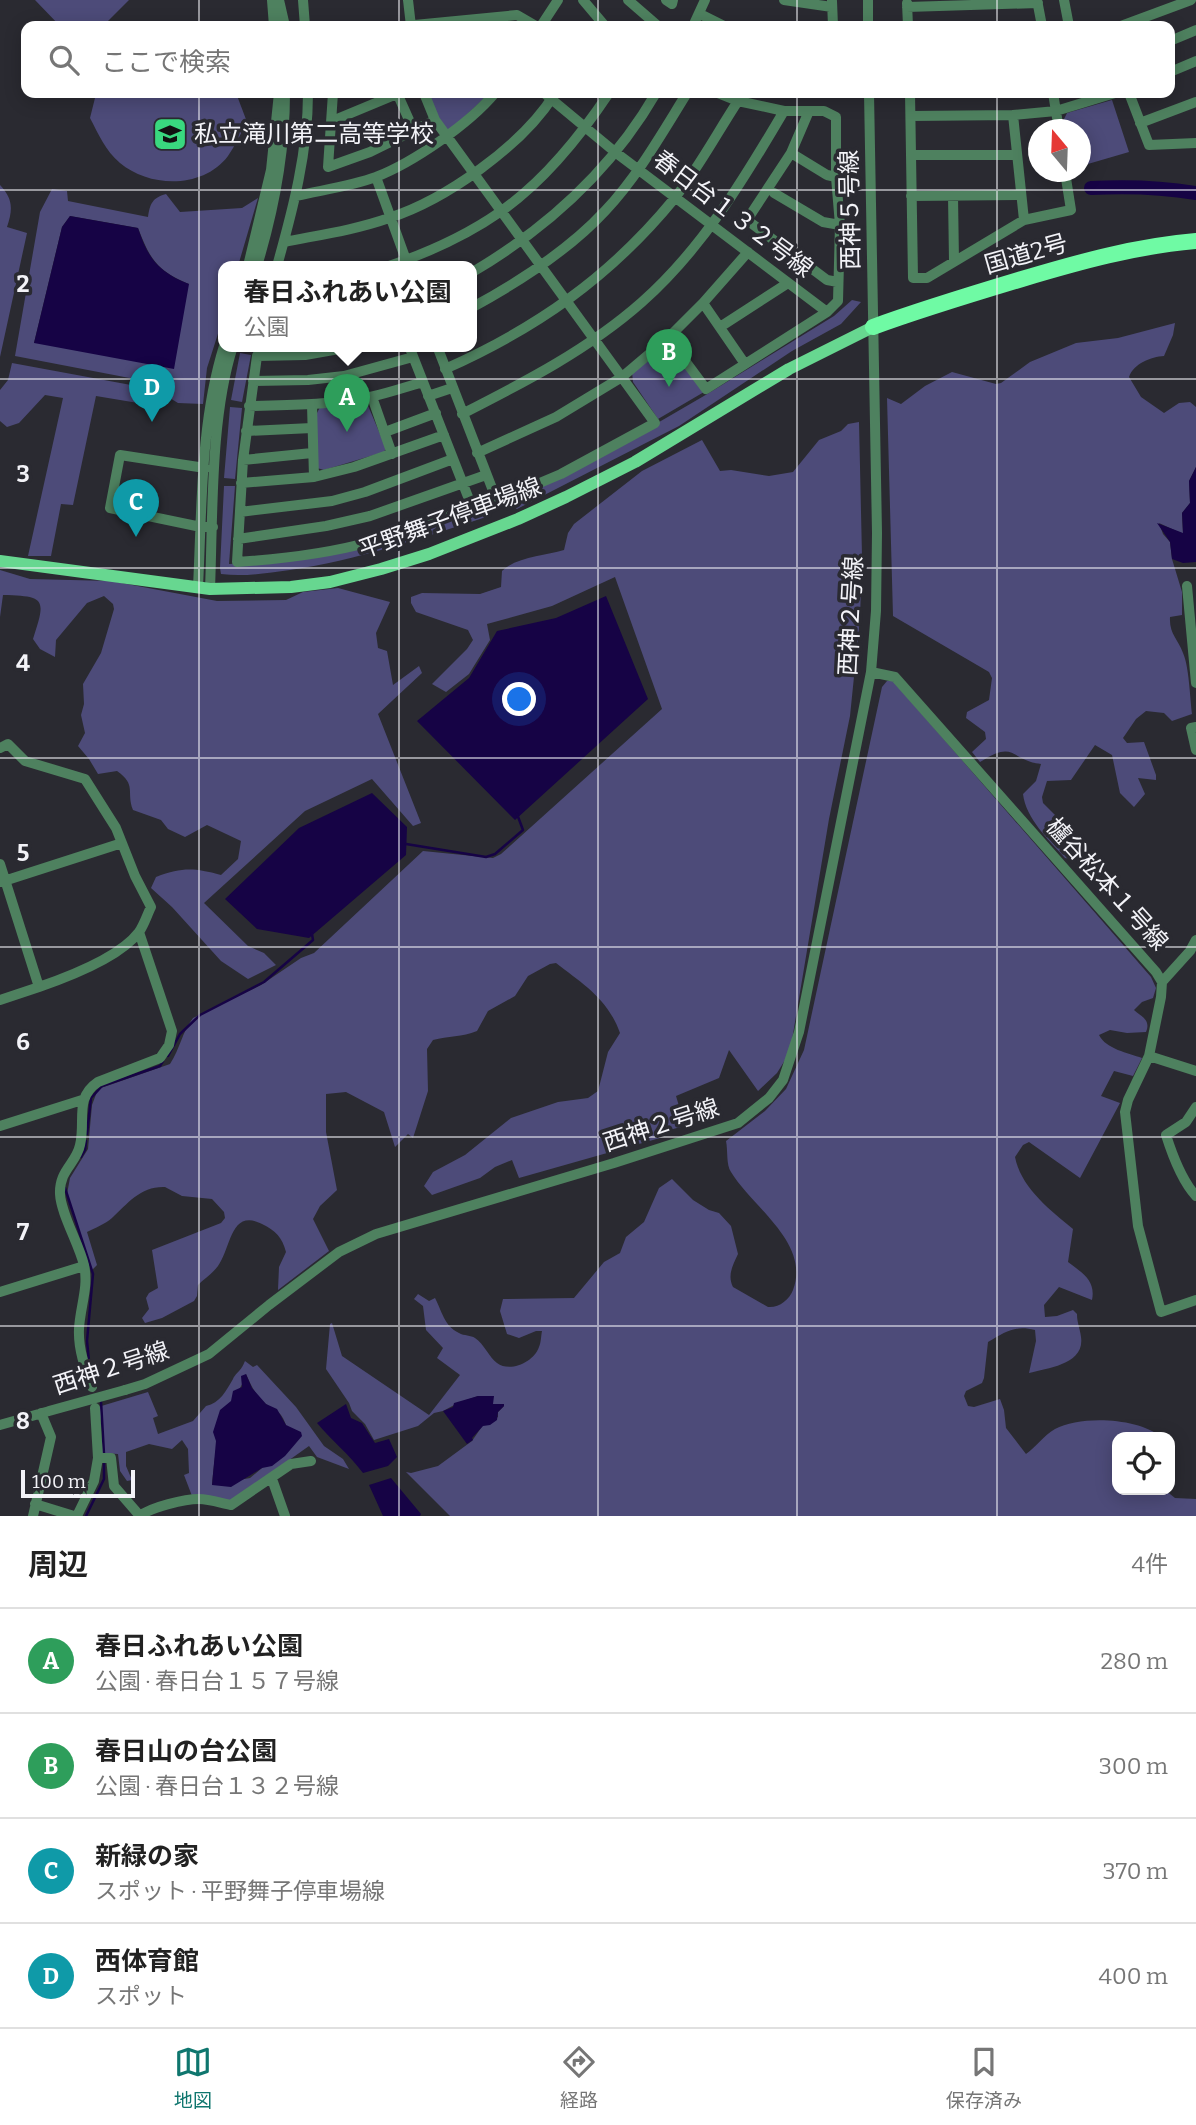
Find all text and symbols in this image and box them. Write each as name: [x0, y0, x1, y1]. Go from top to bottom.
search box: [21, 21, 1175, 98]
icon: search: [45, 41, 83, 79]
text: ここで検索: [101, 47, 231, 78]
school or university icon: 私立滝川第二高等学校: [151, 115, 189, 153]
north arrow: [1028, 119, 1091, 182]
place label: 私立滝川第二高等学校: [194, 120, 434, 148]
street label: 春日台１３２号線: [648, 145, 818, 283]
street label: 西神５号線: [835, 150, 865, 270]
street label: 国道2号: [981, 229, 1071, 279]
popup: [218, 261, 477, 352]
text: 2: [17, 270, 30, 298]
text: 春日ふれあい公園: [243, 277, 452, 308]
text: 公園: [243, 313, 289, 341]
pin: B: [646, 329, 692, 387]
pin: D: [129, 364, 175, 422]
pin: A: [324, 374, 370, 432]
text: 3: [16, 460, 30, 488]
street label: 平野舞子停車場線: [355, 472, 545, 564]
pin: C: [113, 479, 159, 537]
street label: 西神２号線: [834, 555, 868, 677]
text: 4: [16, 649, 30, 677]
your location: [502, 682, 536, 716]
street label: 櫨谷松本１号線: [1040, 812, 1174, 956]
text: 5: [17, 839, 29, 867]
text: 6: [16, 1028, 30, 1056]
street label: 西神２号線: [600, 1093, 722, 1157]
text: 7: [17, 1218, 30, 1246]
street label: 西神２号線: [50, 1336, 172, 1400]
text: 8: [16, 1407, 30, 1435]
map controls: [1112, 1432, 1175, 1495]
button: locate: [1112, 1432, 1175, 1495]
scale bar: [21, 1467, 135, 1499]
text: 100 m: [32, 1470, 86, 1493]
text: 周辺: [28, 1547, 88, 1583]
text: 4件: [1132, 1550, 1168, 1578]
text: 春日ふれあい公園: [95, 1631, 303, 1662]
text: A: [43, 1647, 59, 1675]
text: 280 m: [1100, 1647, 1168, 1675]
text: 公園 · 春日台１５７号線: [95, 1667, 339, 1695]
text: 春日山の台公園: [95, 1736, 277, 1767]
text: B: [44, 1752, 58, 1780]
text: 300 m: [1099, 1752, 1168, 1780]
text: 公園 · 春日台１３２号線: [95, 1772, 339, 1800]
text: 新緑の家: [95, 1841, 199, 1872]
text: C: [44, 1857, 58, 1885]
text: 370 m: [1102, 1857, 1168, 1885]
text: スポット · 平野舞子停車場線: [95, 1877, 385, 1905]
text: 西体育館: [95, 1946, 199, 1977]
text: D: [43, 1962, 59, 1990]
text: 400 m: [1099, 1962, 1168, 1990]
text: スポット: [95, 1982, 187, 2010]
tab: 地図: [174, 2043, 212, 2112]
tab: 経路: [560, 2043, 598, 2112]
tab: 保存済み: [946, 2043, 1022, 2112]

